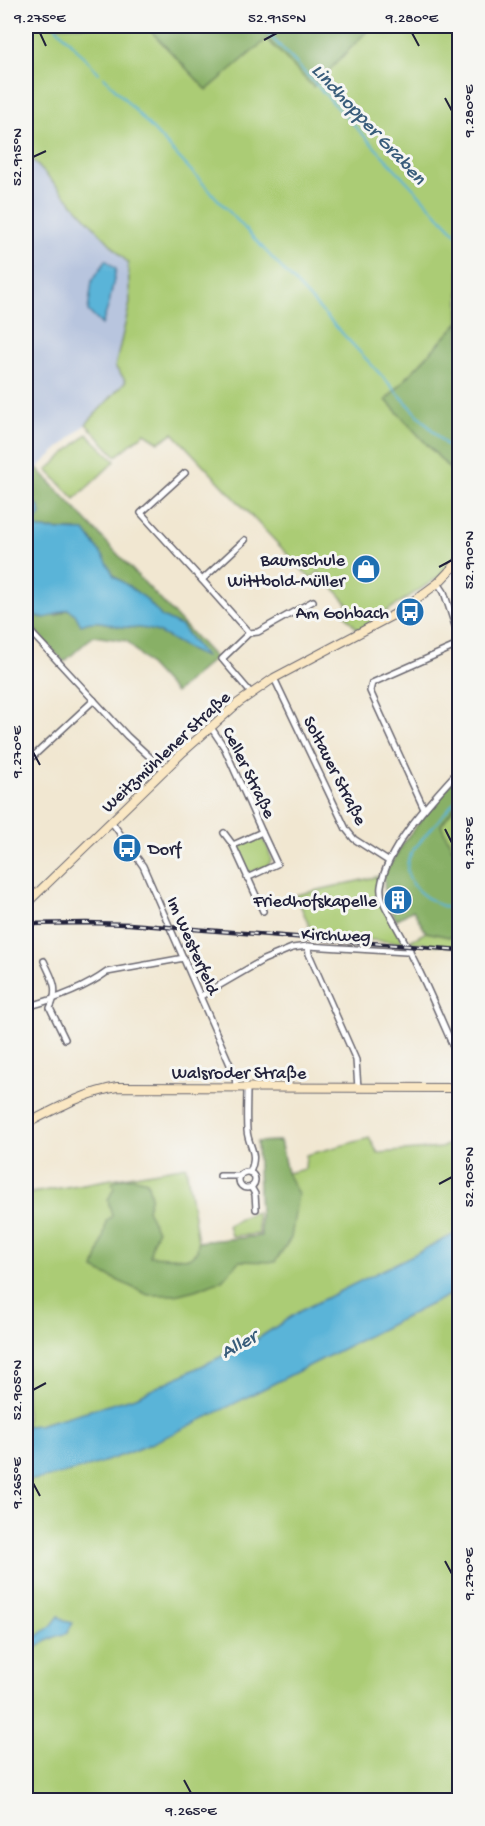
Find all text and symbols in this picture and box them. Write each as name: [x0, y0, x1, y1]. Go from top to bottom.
text: 9.275°E: [13, 10, 66, 28]
text: 52.915°N: [248, 10, 306, 28]
text: 9.280°E: [385, 10, 439, 28]
water label: Lindhopper Graben: [305, 60, 430, 191]
text: 9.280°E: [461, 84, 479, 138]
text: 52.915°N: [9, 128, 27, 186]
text: 52.910°N: [461, 531, 479, 589]
place label: Baumschule Wittbold-Müller: [228, 551, 347, 593]
shop icon: Baumschule Wittbold-Müller: [350, 553, 382, 585]
bus stop icon: Am Gohbach: [394, 596, 426, 628]
place label: Am Gohbach: [296, 604, 389, 625]
street label: Weitzmühlener Straße: [98, 687, 236, 818]
street label: Soltauer Straße: [297, 713, 371, 830]
street label: Celler Straße: [217, 724, 279, 823]
text: 9.270°E: [9, 725, 27, 779]
text: 9.275°E: [461, 817, 479, 870]
bus stop icon: Dorf: [111, 832, 143, 864]
place label: Dorf: [147, 840, 182, 861]
building icon: Friedhofskapelle: [382, 884, 414, 916]
place label: Friedhofskapelle: [252, 892, 378, 913]
street label: Im Westerfeld: [161, 894, 223, 1000]
street label: Kirchweg: [301, 925, 371, 948]
street label: Walsroder Straße: [172, 1064, 307, 1085]
text: 52.905°N: [461, 1147, 479, 1207]
water label: Aller: [217, 1325, 265, 1365]
text: 52.905°N: [9, 1360, 27, 1420]
text: 9.265°E: [9, 1457, 27, 1510]
text: 9.270°E: [461, 1547, 479, 1601]
text: 9.265°E: [164, 1803, 217, 1821]

